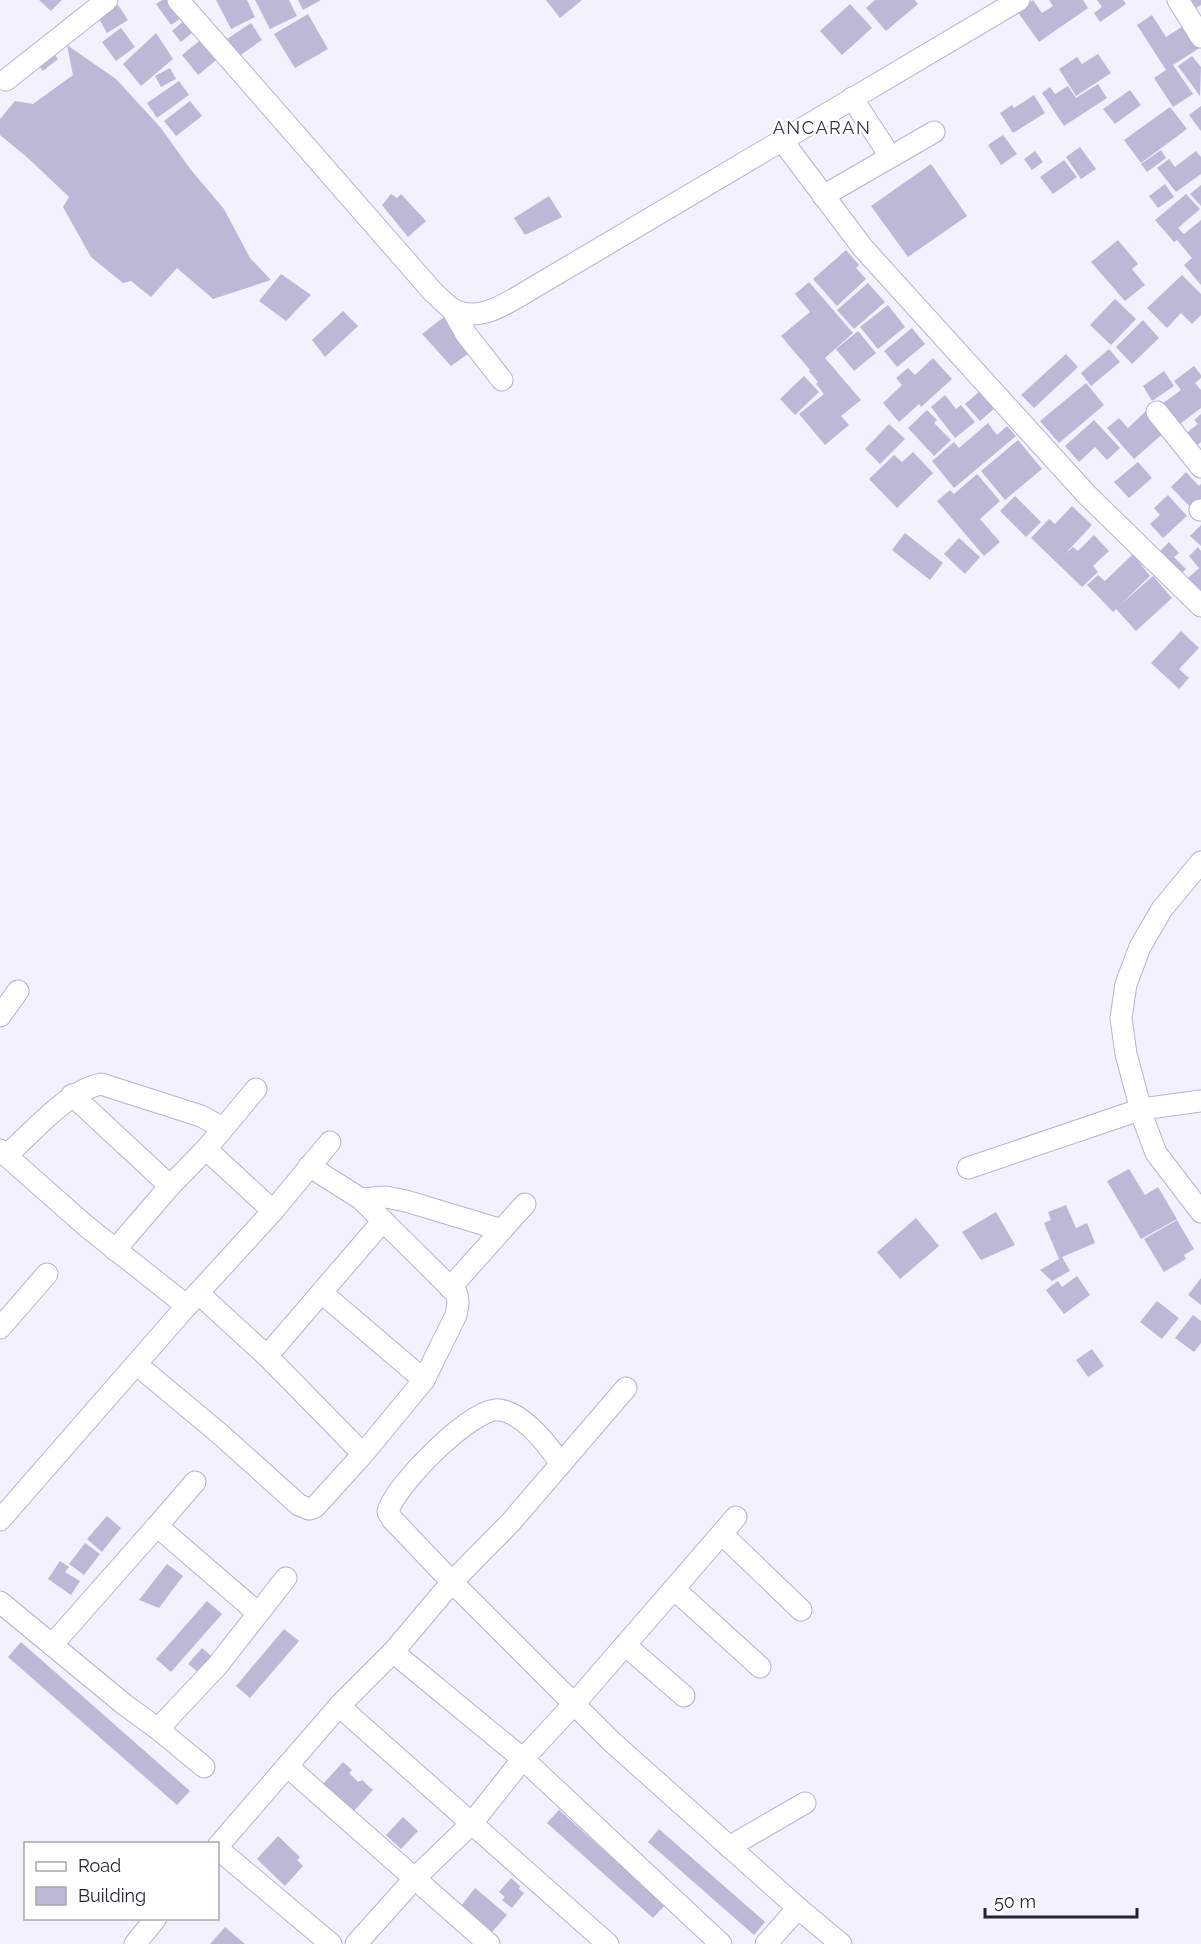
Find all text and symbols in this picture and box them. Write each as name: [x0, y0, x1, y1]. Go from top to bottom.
district label: ANCARAN: [773, 117, 871, 138]
legend: [24, 1842, 219, 1920]
text: Road: [78, 1855, 121, 1876]
scale bar: [985, 1881, 1136, 1919]
text: Building: [78, 1885, 146, 1906]
text: 50 m: [994, 1891, 1036, 1912]

